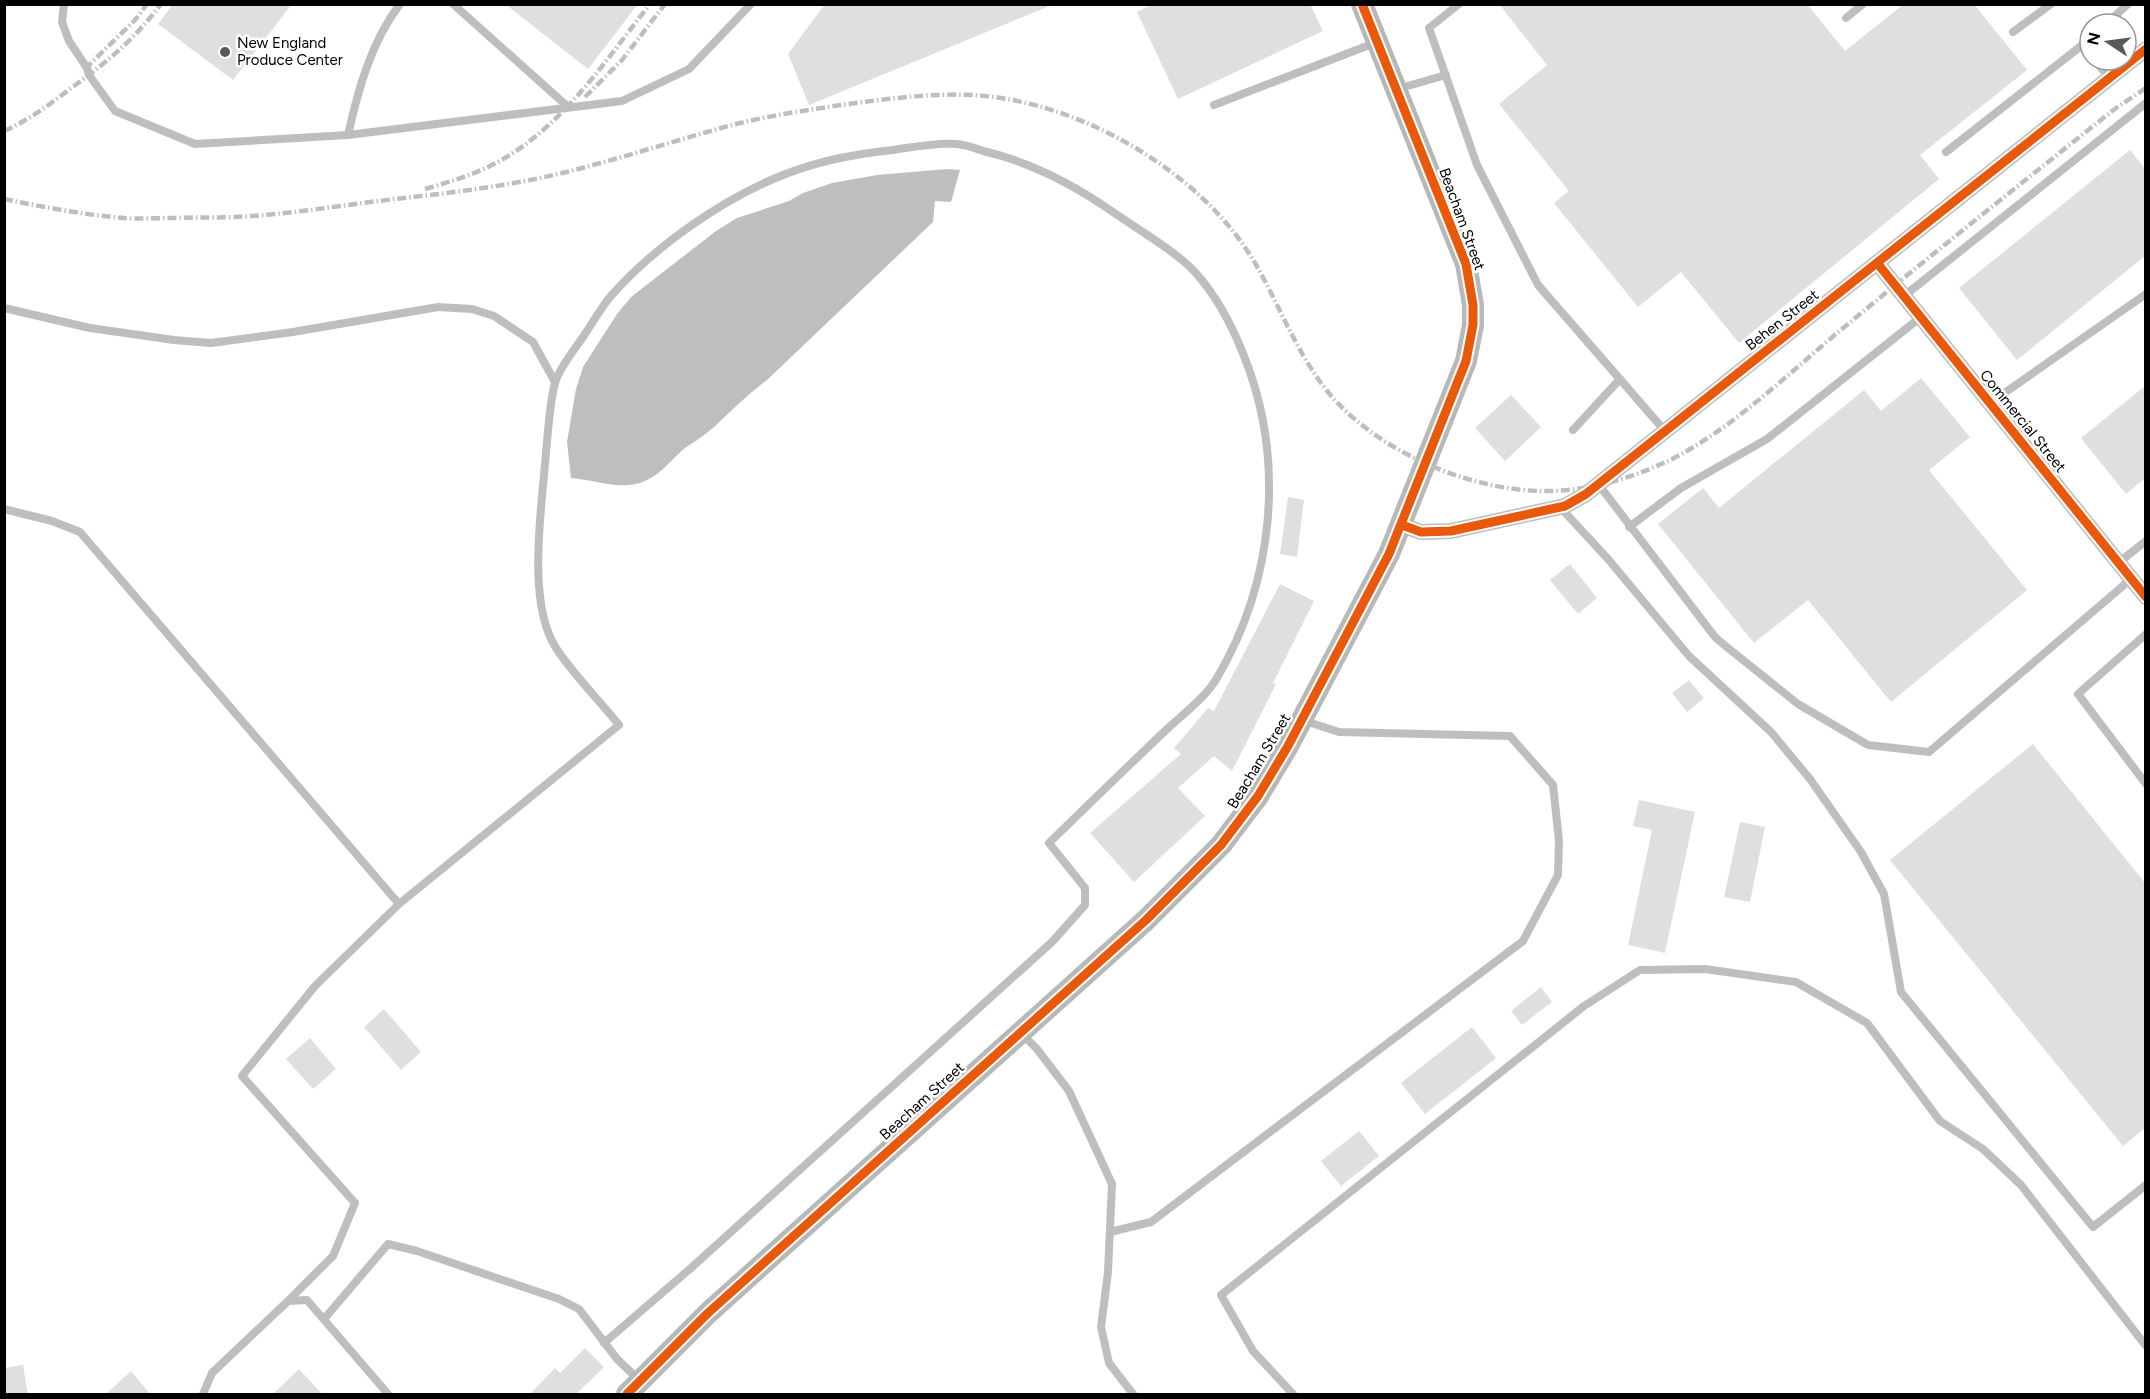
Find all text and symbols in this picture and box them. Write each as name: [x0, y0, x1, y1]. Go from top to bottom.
north arrow: [2078, 12, 2138, 72]
text: N: [2083, 31, 2105, 47]
place label: New England Produce Center: [237, 34, 343, 69]
marker: New England Produce Center: [218, 45, 232, 59]
street label: Beacham Street: [1435, 165, 1489, 273]
street label: Behen Street: [1742, 286, 1822, 354]
street label: Commercial Street: [1976, 366, 2070, 476]
street label: Beacham Street: [1224, 710, 1295, 812]
street label: Beacham Street: [876, 1058, 968, 1144]

